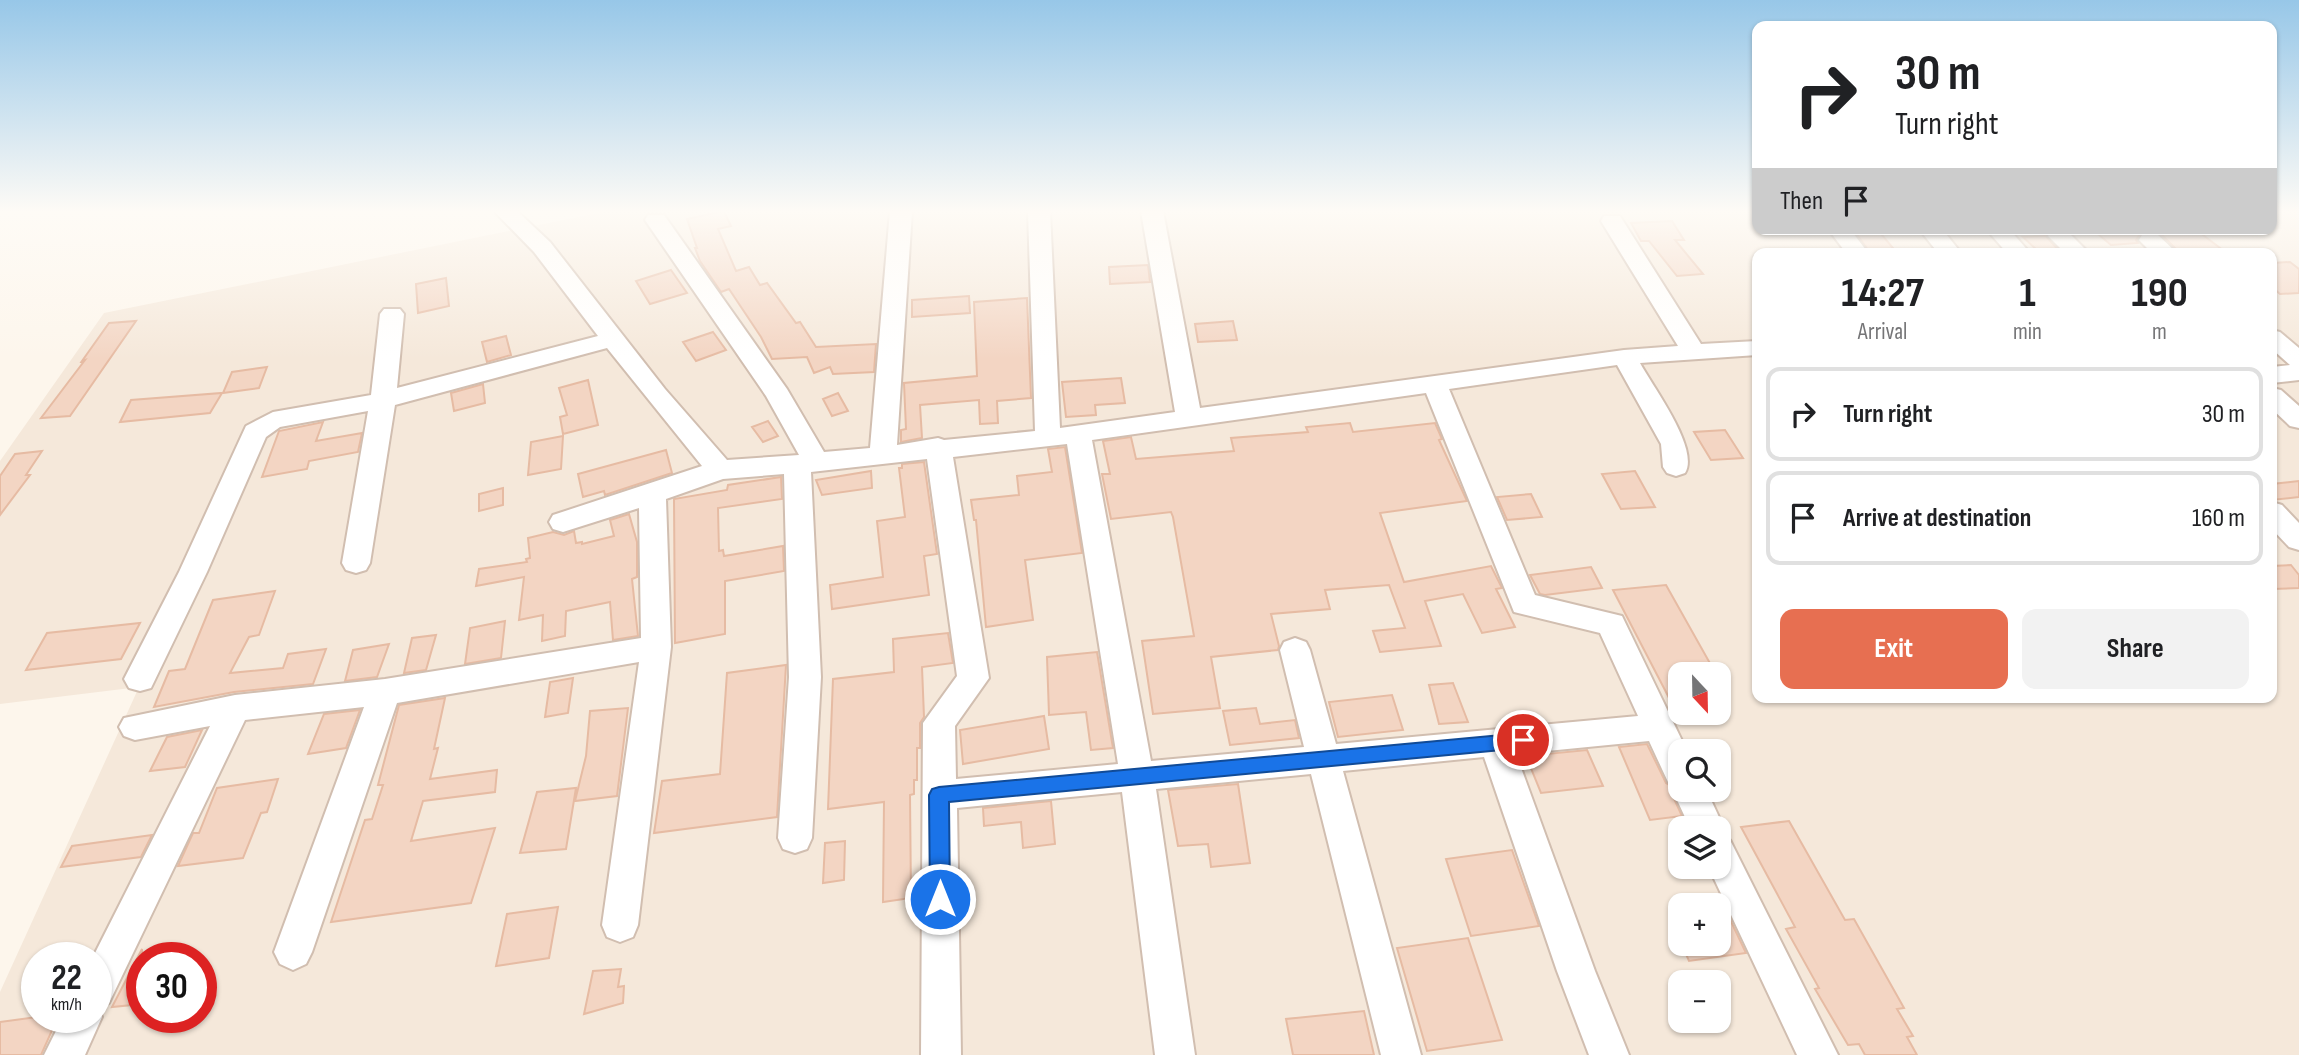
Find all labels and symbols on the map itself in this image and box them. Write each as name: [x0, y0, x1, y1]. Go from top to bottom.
north arrow: [1668, 662, 1731, 724]
pin: [1493, 710, 1553, 770]
position arrow: [903, 862, 977, 936]
speed limit sign: 30: [126, 942, 217, 1033]

